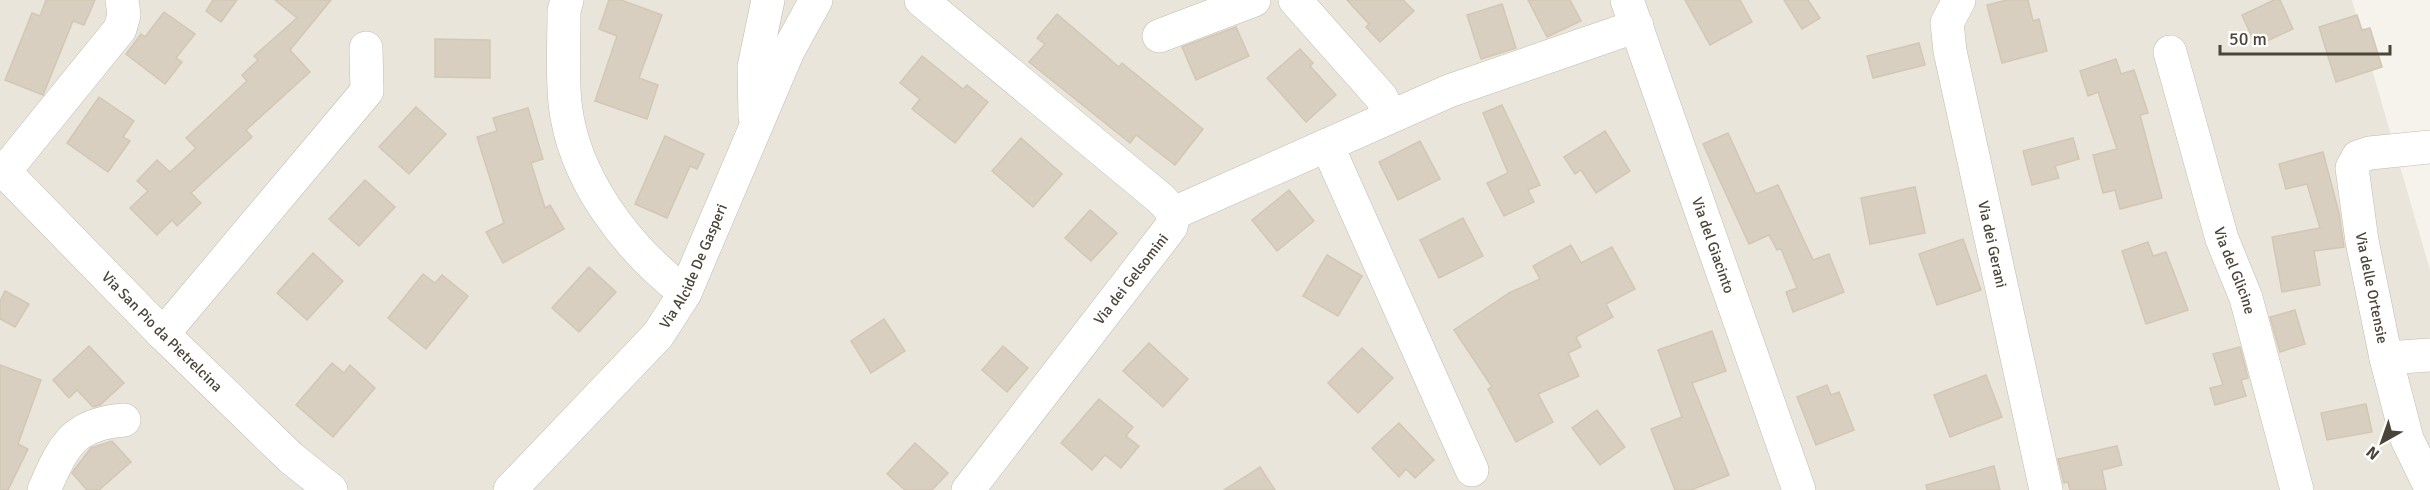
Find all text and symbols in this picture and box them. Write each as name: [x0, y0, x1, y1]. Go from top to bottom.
scale bar: [2220, 18, 2390, 56]
text: 50 m: [2229, 28, 2267, 50]
street label: Via del Giacinto: [1688, 195, 1738, 296]
street label: Via dei Gerani: [1974, 199, 2011, 290]
street label: Via Alcide De Gasperi: [655, 201, 731, 332]
street label: Via del Glicine: [2210, 225, 2259, 316]
street label: Via dei Gelsomini: [1090, 230, 1172, 328]
street label: Via delle Ortensie: [2352, 231, 2392, 345]
street label: Via San Pio da Pietrelcina: [98, 268, 226, 396]
north arrow: [2352, 412, 2412, 472]
text: N: [2362, 441, 2384, 464]

